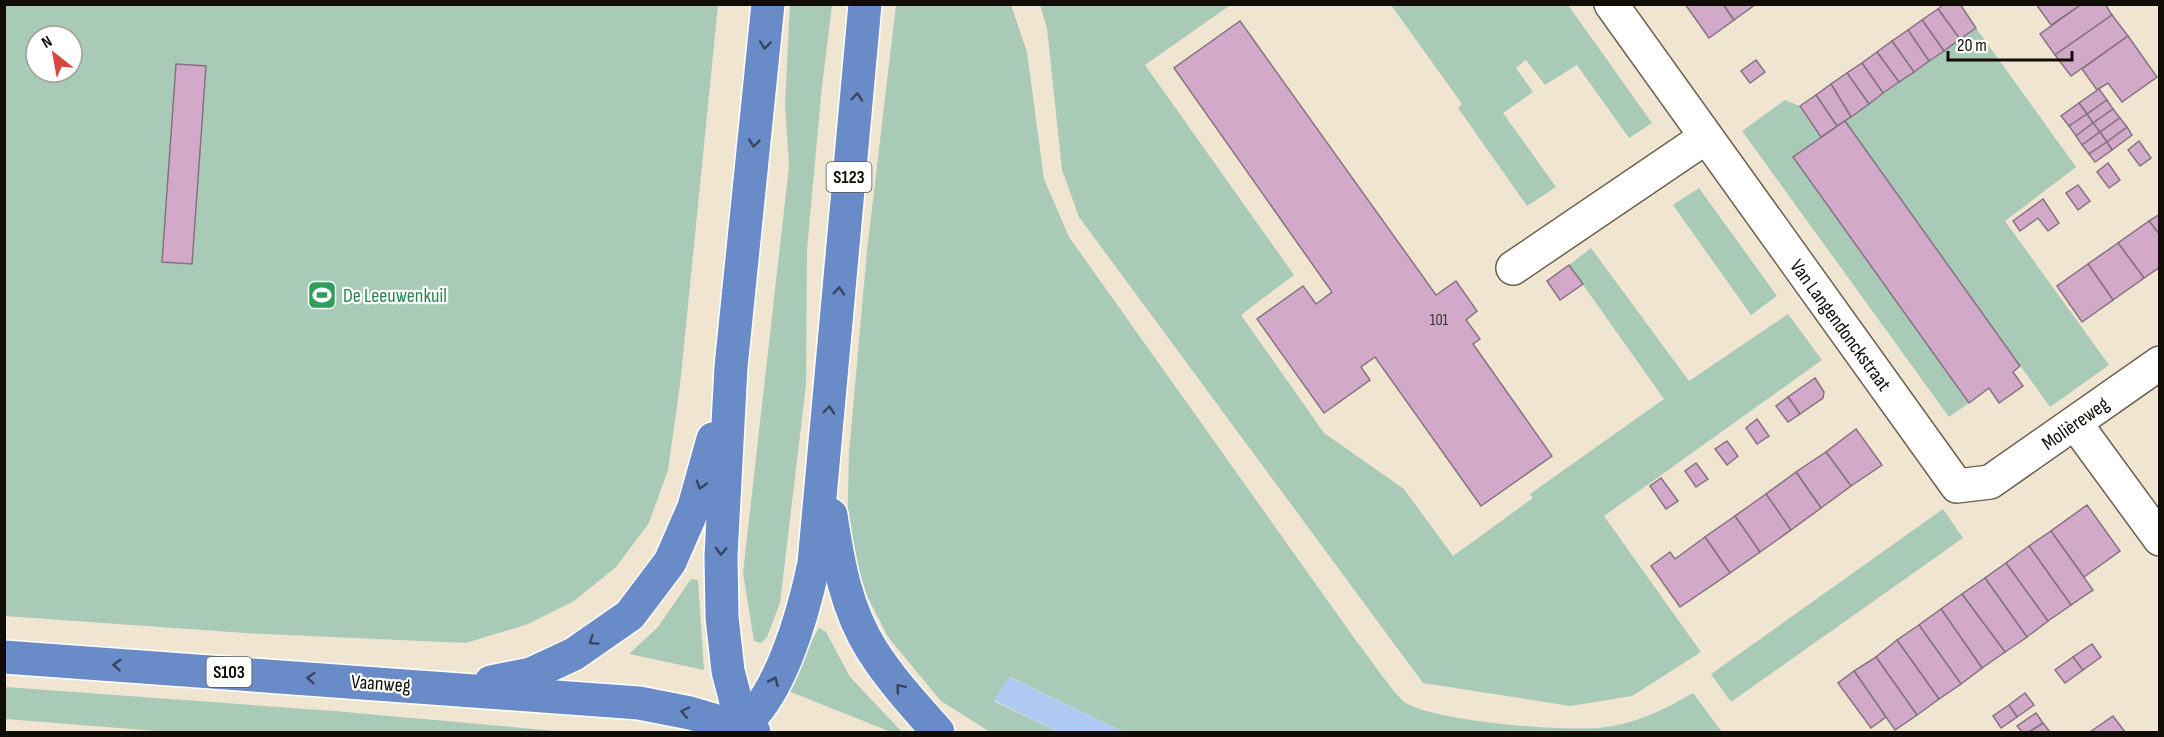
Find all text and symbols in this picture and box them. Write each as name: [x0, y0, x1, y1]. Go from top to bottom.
north arrow: [24, 24, 84, 84]
scale bar: [1948, 24, 2072, 62]
text: N: [38, 32, 56, 53]
text: 20 m: [1957, 35, 1987, 56]
one-way arrow: [759, 40, 771, 49]
one-way arrow: [850, 92, 863, 102]
one-way arrow: [748, 139, 761, 148]
road number: S123: [826, 162, 872, 192]
street label: Van Langendonckstraat: [1784, 255, 1896, 396]
sports icon: De Leeuwenkuil: [306, 279, 338, 311]
place label: De Leeuwenkuil: [343, 284, 447, 308]
one-way arrow: [832, 287, 845, 296]
house number: 101: [1430, 311, 1449, 330]
street label: Molièreweg: [2037, 392, 2114, 456]
one-way arrow: [822, 406, 835, 415]
one-way arrow: [696, 479, 708, 490]
one-way arrow: [715, 547, 728, 556]
one-way arrow: [588, 634, 599, 645]
road number: S103: [206, 657, 252, 687]
one-way arrow: [112, 658, 121, 671]
street label: Vaanweg: [350, 670, 411, 698]
one-way arrow: [307, 672, 316, 685]
one-way arrow: [767, 676, 779, 687]
one-way arrow: [896, 684, 907, 695]
one-way arrow: [680, 707, 690, 720]

